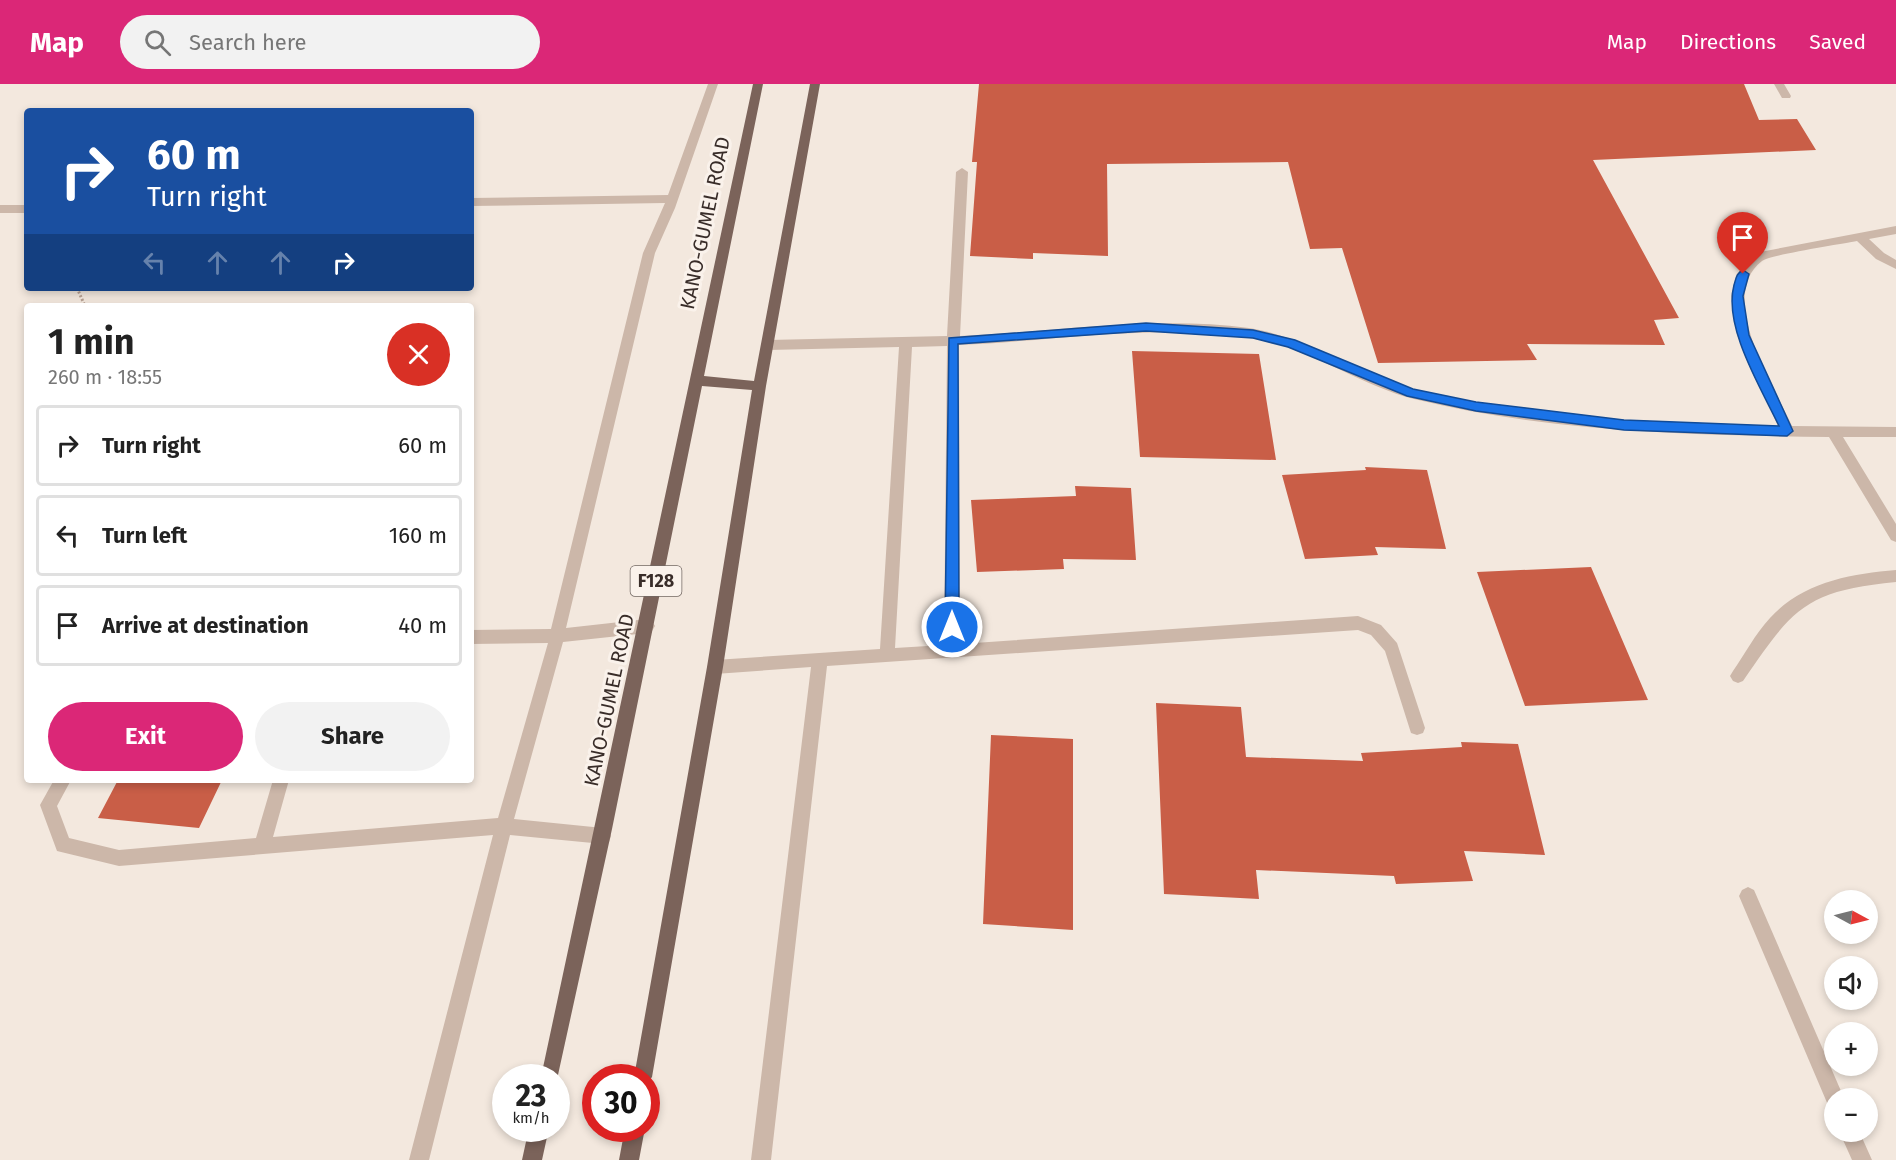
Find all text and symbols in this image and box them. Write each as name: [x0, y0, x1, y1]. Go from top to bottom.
search box: [120, 15, 540, 69]
text: Map: [30, 26, 84, 59]
icon: search: [141, 26, 174, 59]
text: Search here: [189, 29, 307, 56]
text: Map: [1607, 29, 1647, 55]
text: Directions: [1680, 29, 1776, 55]
text: Saved: [1809, 29, 1866, 55]
text: 60 m: [147, 130, 241, 180]
icon: right: [48, 132, 126, 210]
street label: KANO-GUMEL ROAD: [675, 134, 735, 312]
text: Turn right: [147, 181, 267, 213]
pin: [1717, 212, 1768, 274]
icon: arrive: [1726, 221, 1759, 254]
icon: left: [138, 246, 171, 279]
icon: ahead: [201, 246, 234, 279]
icon: ahead: [264, 246, 297, 279]
icon: right: [327, 246, 360, 279]
text: 1 min: [48, 320, 135, 364]
button: close: [387, 323, 450, 386]
text: 260 m · 18:55: [48, 365, 162, 389]
icon: right: [51, 429, 84, 462]
text: Turn right: [102, 432, 201, 459]
text: 60 m: [398, 432, 447, 459]
icon: left: [51, 519, 84, 552]
text: Turn left: [102, 522, 187, 549]
text: 160 m: [389, 522, 447, 549]
road number: F128: [630, 566, 682, 596]
position arrow: [920, 595, 984, 659]
icon: arrive: [51, 609, 84, 642]
street label: KANO-GUMEL ROAD: [579, 611, 639, 789]
text: Arrive at destination: [102, 612, 309, 639]
text: 40 m: [398, 612, 447, 639]
button: Exit: [48, 702, 243, 771]
button: Share: [255, 702, 450, 771]
north arrow: [1824, 890, 1878, 944]
map controls: [1824, 890, 1878, 1142]
button: sound: [1824, 956, 1878, 1010]
button: +: [1824, 1022, 1878, 1076]
speed limit sign: 30: [582, 1064, 660, 1142]
text: 23: [516, 1078, 546, 1114]
button: −: [1824, 1088, 1878, 1142]
text: km/h: [512, 1109, 550, 1127]

